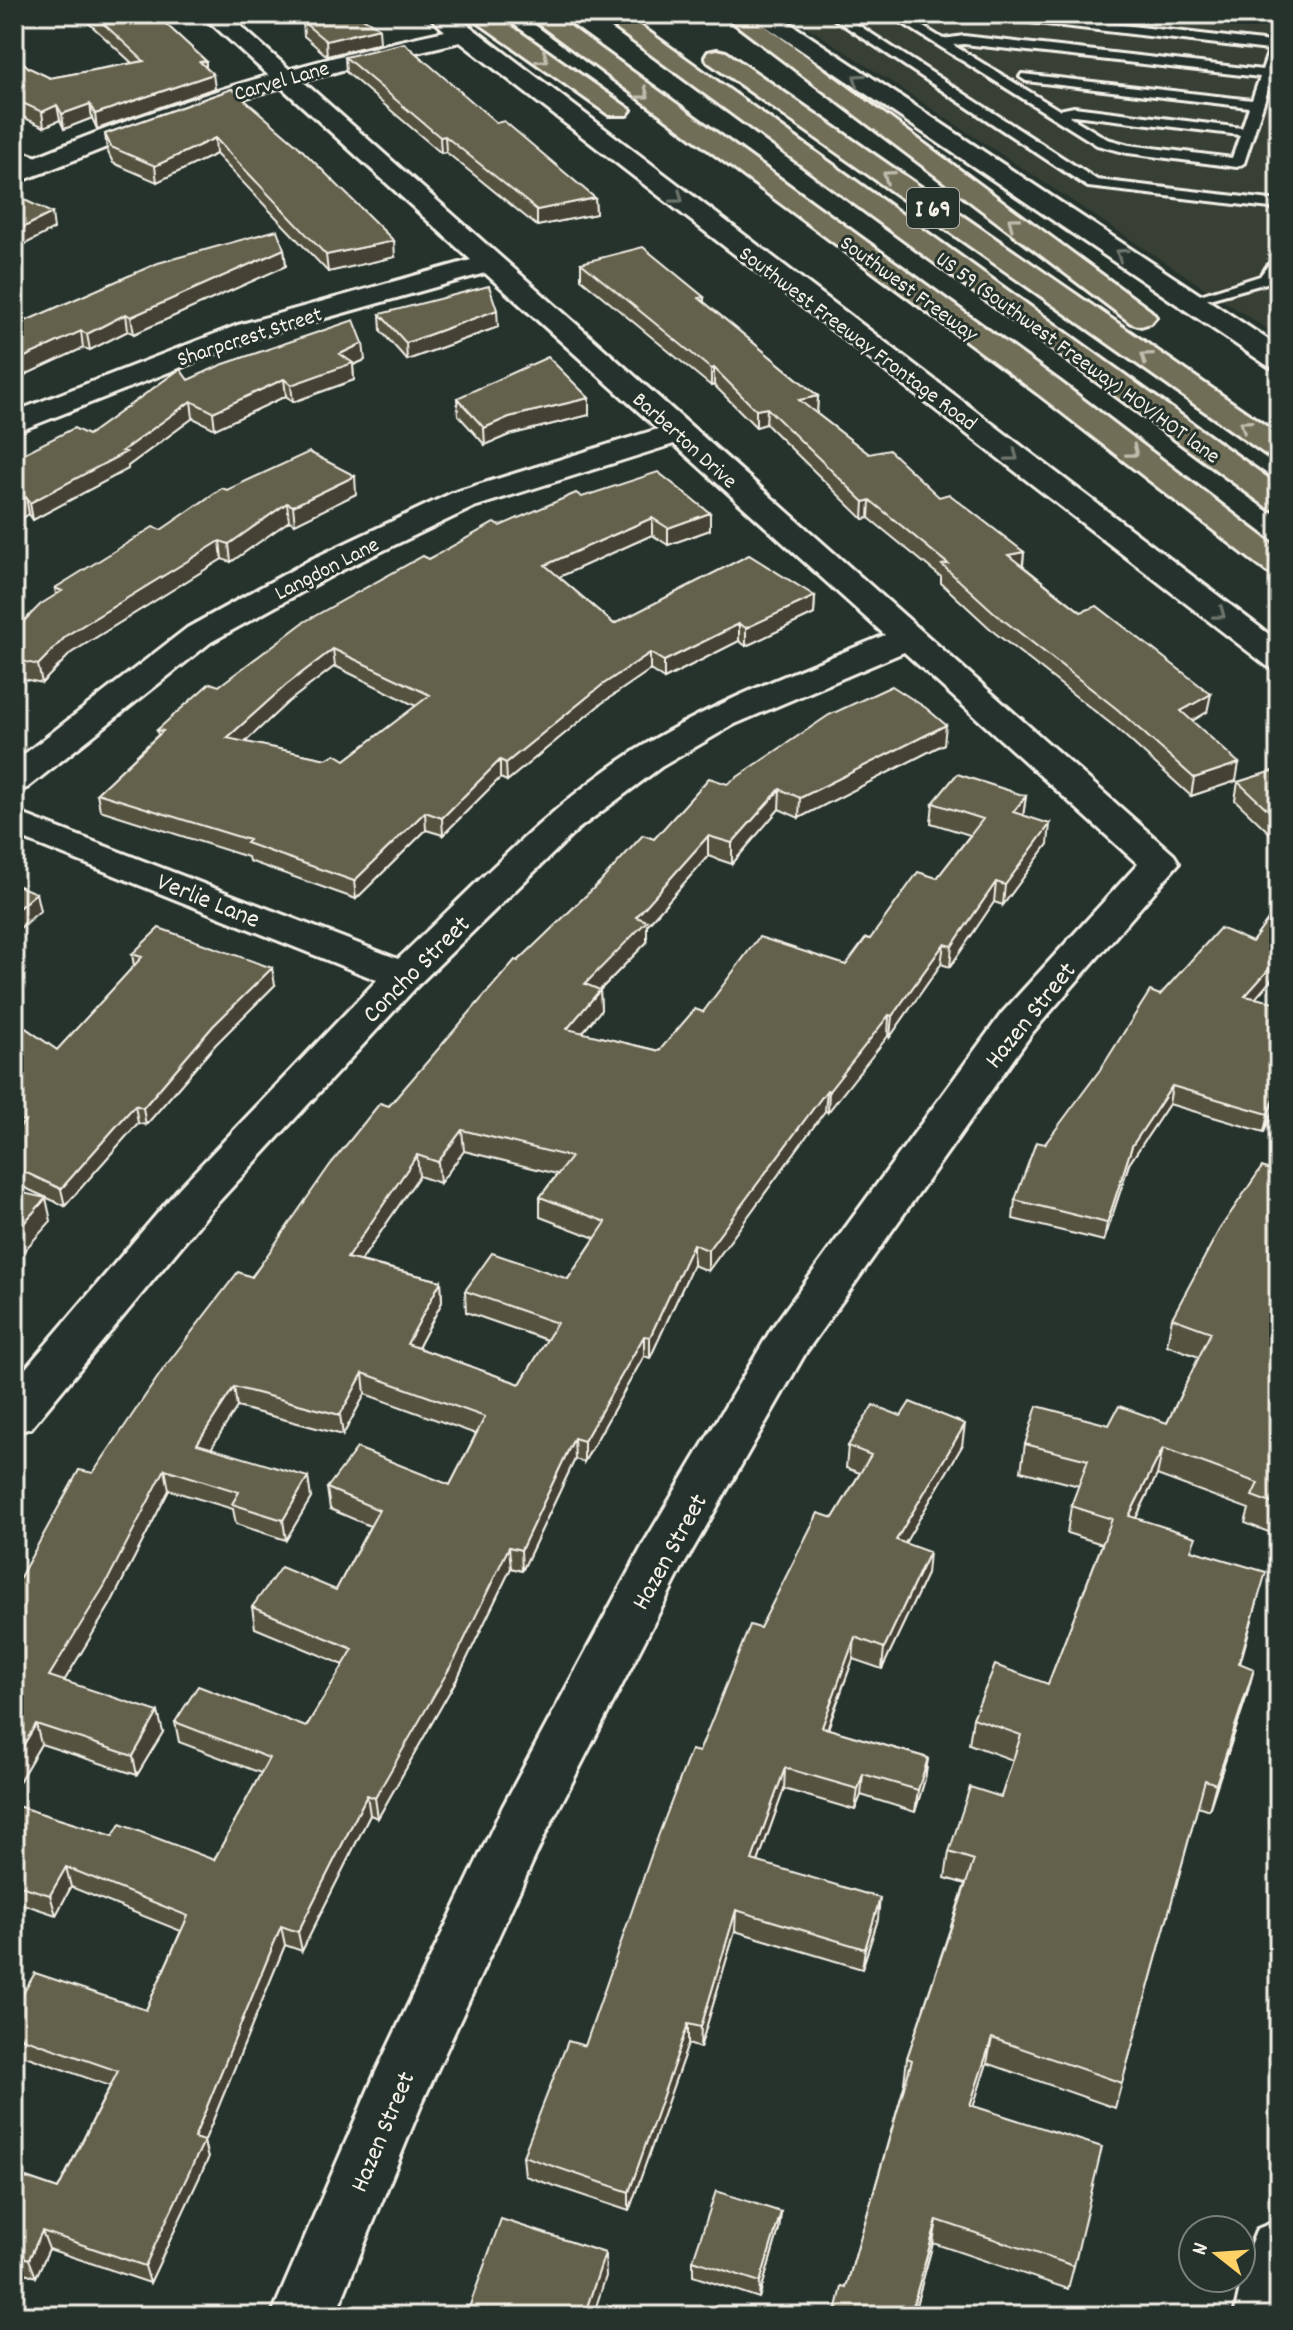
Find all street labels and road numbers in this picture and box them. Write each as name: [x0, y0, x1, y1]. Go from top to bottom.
street label: Carvel Lane: [231, 54, 333, 111]
road number: I 69: [907, 188, 959, 228]
street label: Southwest Freeway: [832, 229, 984, 351]
street label: Southwest Freeway Frontage Road: [731, 240, 982, 440]
street label: US 59 (Southwest Freeway) HOV/HOT lane: [928, 245, 1226, 473]
street label: Sharpcrest Street: [174, 300, 327, 376]
street label: Barberton Drive: [624, 386, 743, 497]
street label: Langdon Lane: [270, 531, 385, 610]
street label: Verlie Lane: [151, 865, 265, 940]
street label: Concho Street: [355, 908, 480, 1033]
street label: Hazen Street: [977, 955, 1087, 1078]
street label: Hazen Street: [624, 1487, 718, 1618]
street label: Hazen Street: [342, 2066, 426, 2199]

